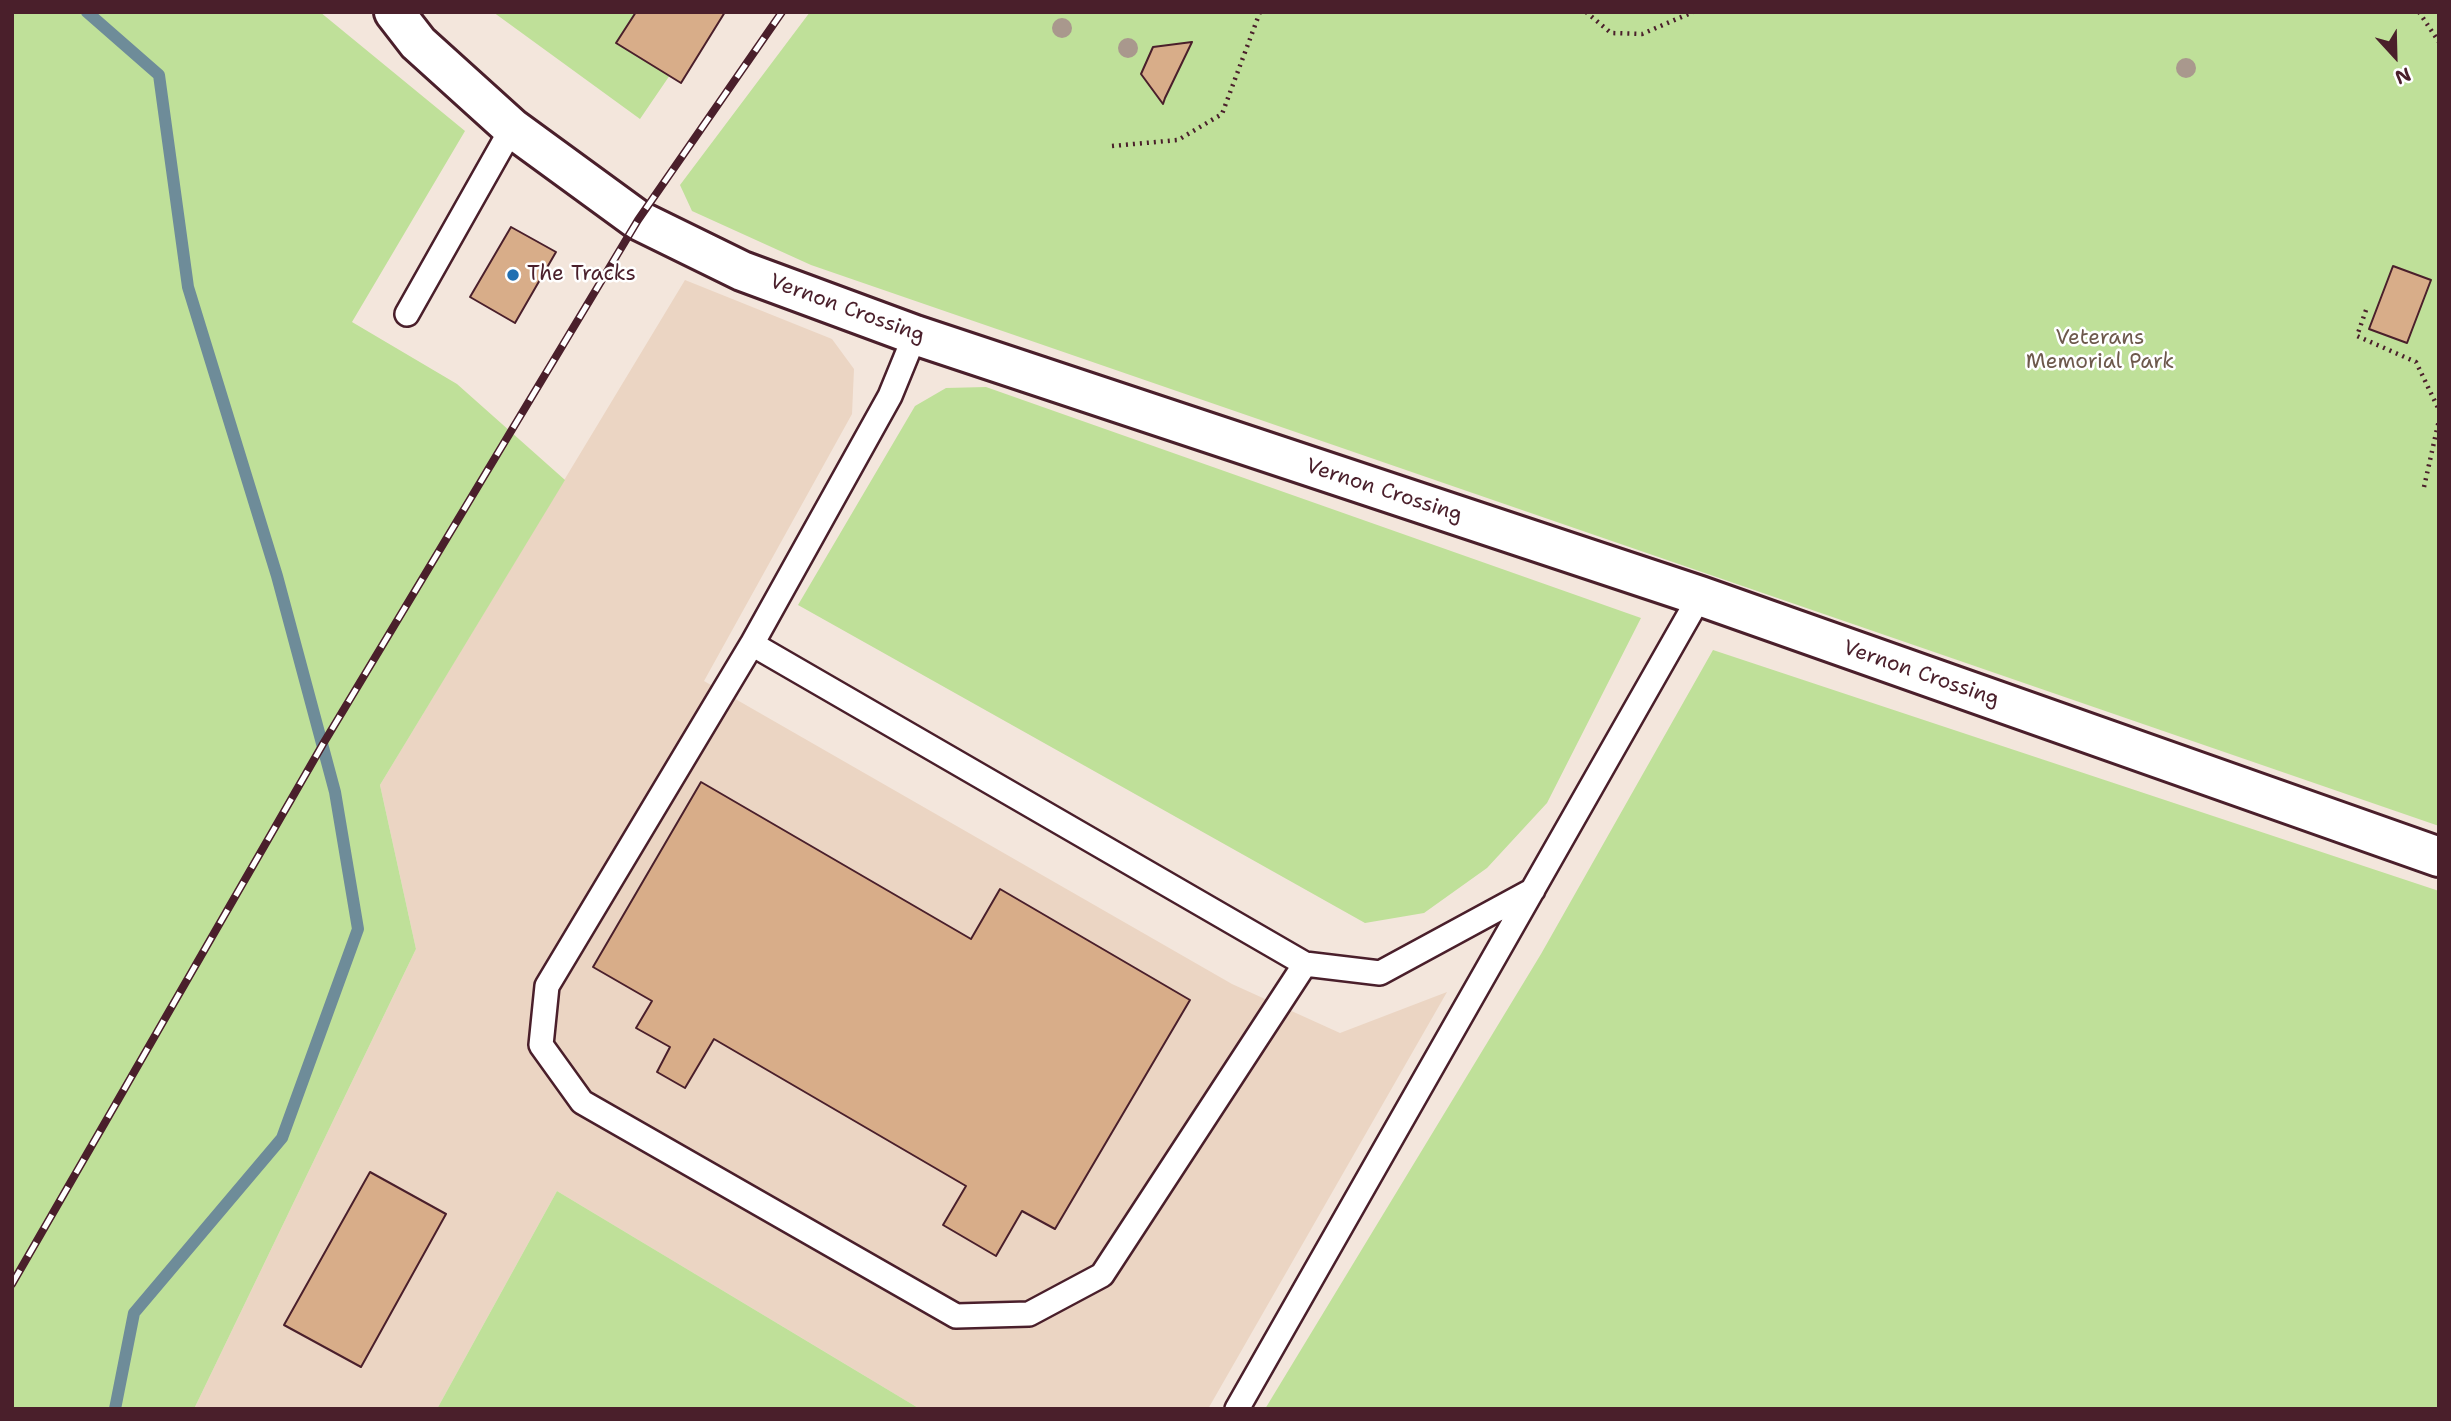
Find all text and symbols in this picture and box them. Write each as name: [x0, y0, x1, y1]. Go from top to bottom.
north arrow: [2360, 21, 2430, 91]
text: N: [2391, 62, 2415, 90]
place label: The Tracks: [527, 262, 636, 288]
marker: The Tracks: [505, 267, 521, 283]
street label: Vernon Crossing: [766, 269, 928, 349]
park label: Veterans Memorial Park: [2026, 326, 2174, 376]
street label: Vernon Crossing: [1303, 454, 1465, 528]
street label: Vernon Crossing: [1840, 636, 2002, 712]

